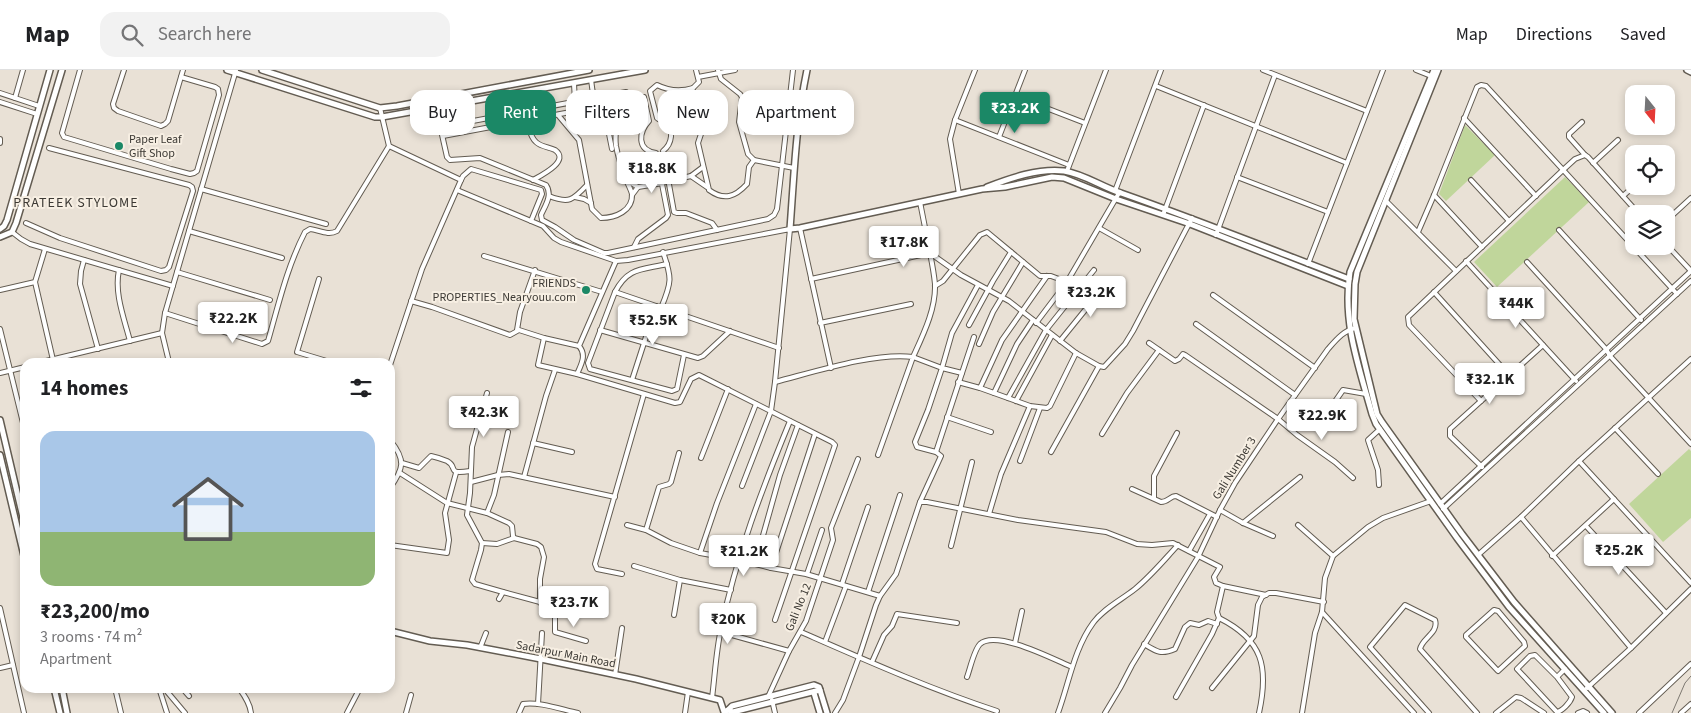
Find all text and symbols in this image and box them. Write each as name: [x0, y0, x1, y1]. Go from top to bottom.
search box: [100, 12, 450, 57]
text: Map: [25, 17, 70, 52]
icon: search: [118, 21, 146, 49]
text: Search here: [158, 21, 251, 48]
text: Map: [1456, 22, 1488, 47]
text: Directions: [1516, 22, 1592, 47]
text: Saved: [1620, 22, 1666, 47]
north arrow: [1625, 85, 1675, 135]
map controls: [1625, 85, 1675, 255]
chip: Buy: [410, 90, 475, 135]
chip: Rent: [485, 90, 556, 135]
chip: Filters: [566, 90, 648, 135]
chip: New: [658, 90, 728, 135]
chip: Apartment: [738, 90, 854, 135]
pin: ₹23.2K: [974, 92, 1056, 134]
text: ₹23.2K: [991, 97, 1039, 119]
place label: Paper Leaf Gift Shop: [129, 131, 182, 162]
marker: Paper Leaf Gift Shop: [113, 140, 125, 152]
button: locate: [1625, 145, 1675, 195]
pin: ₹18.8K: [611, 152, 693, 194]
text: ₹18.8K: [628, 157, 676, 179]
district label: PRATEEK STYLOME: [13, 193, 139, 213]
button: layers: [1625, 205, 1675, 255]
pin: ₹17.8K: [863, 226, 945, 268]
text: ₹17.8K: [880, 231, 928, 253]
place label: FRIENDS PROPERTIES_Nearyouu.com: [433, 275, 576, 306]
pin: ₹23.2K: [1050, 276, 1132, 318]
text: ₹23.2K: [1067, 281, 1115, 303]
marker: FRIENDS PROPERTIES_Nearyouu.com: [580, 284, 592, 296]
pin: ₹44K: [1486, 286, 1546, 329]
text: ₹44K: [1498, 292, 1534, 314]
pin: ₹22.2K: [192, 302, 274, 344]
pin: ₹52.5K: [612, 304, 694, 346]
text: ₹22.2K: [209, 307, 257, 329]
text: ₹52.5K: [629, 309, 677, 331]
pin: ₹32.1K: [1449, 362, 1531, 405]
text: ₹32.1K: [1466, 368, 1514, 390]
text: 14 homes: [40, 373, 128, 403]
icon: filters: [347, 374, 375, 402]
pin: ₹42.3K: [443, 396, 525, 438]
pin: ₹22.9K: [1281, 398, 1363, 441]
text: ₹42.3K: [460, 401, 508, 423]
text: ₹22.9K: [1298, 404, 1346, 426]
street label: Gali Number 3: [1208, 434, 1261, 503]
icon: home: [163, 464, 253, 554]
pin: ₹21.2K: [703, 534, 785, 577]
pin: ₹25.2K: [1578, 534, 1660, 576]
text: ₹25.2K: [1595, 539, 1643, 561]
text: ₹21.2K: [720, 540, 768, 562]
street label: Gali No 12: [781, 581, 816, 634]
pin: ₹23.7K: [533, 586, 615, 628]
text: ₹23.7K: [550, 591, 598, 613]
text: ₹23,200/mo: [40, 596, 150, 626]
pin: ₹20K: [698, 602, 758, 645]
text: ₹20K: [710, 608, 746, 630]
text: 3 rooms · 74 m²: [40, 626, 142, 648]
street label: Sadarpur Main Road: [514, 636, 617, 673]
text: Apartment: [40, 648, 112, 670]

